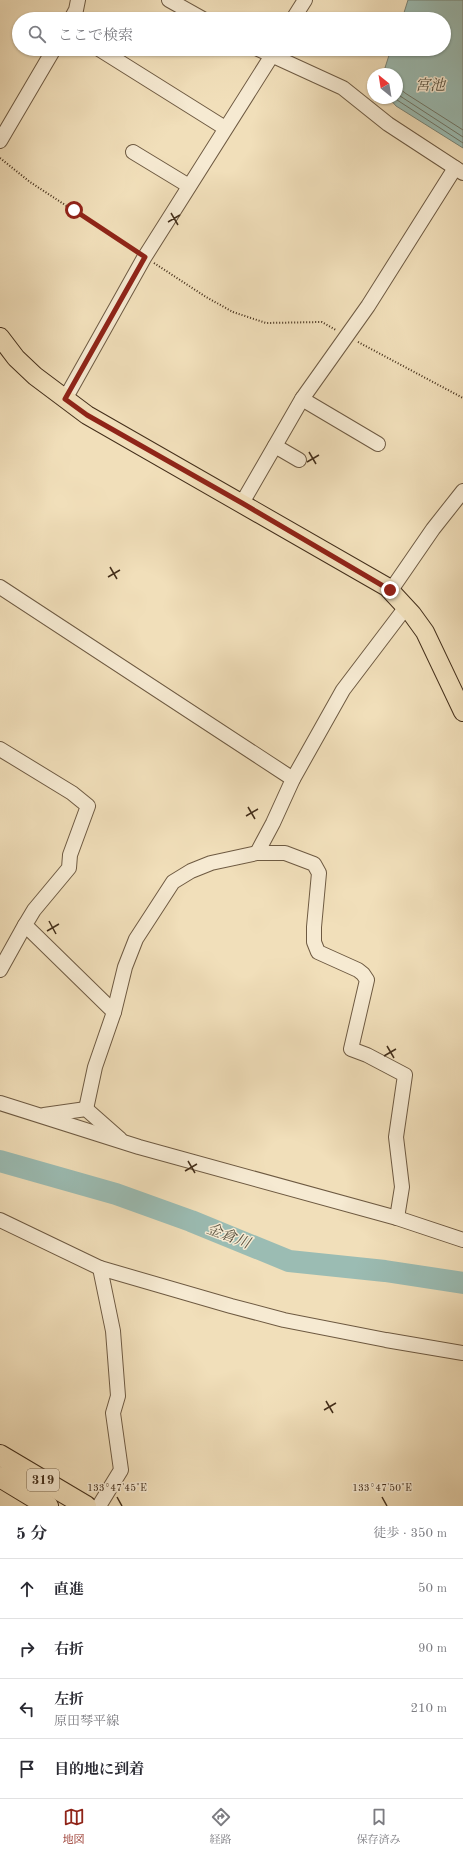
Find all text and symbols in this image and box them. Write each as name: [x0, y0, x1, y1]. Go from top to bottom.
search box: [12, 12, 451, 56]
icon: search: [26, 23, 48, 45]
text: ここで検索: [58, 29, 133, 44]
north arrow: [367, 68, 403, 104]
water label: 宮池: [415, 77, 447, 94]
route start: [65, 201, 83, 219]
route end: [381, 581, 399, 599]
water label: 金倉川: [204, 1220, 254, 1253]
road number: 319: [27, 1469, 59, 1491]
text: 133°47'45"E: [87, 1483, 147, 1493]
text: 133°47'50"E: [352, 1483, 412, 1493]
text: 5 分: [16, 1526, 48, 1543]
text: 徒歩 · 350 m: [373, 1527, 447, 1540]
icon: ahead: [16, 1578, 38, 1600]
text: 50 m: [418, 1582, 447, 1595]
text: 直進: [54, 1583, 84, 1598]
icon: right: [16, 1638, 38, 1660]
text: 90 m: [418, 1642, 447, 1655]
text: 右折: [54, 1643, 84, 1658]
text: 左折: [54, 1693, 84, 1708]
icon: left: [16, 1698, 38, 1720]
text: 210 m: [410, 1702, 447, 1715]
text: 原田琴平線: [54, 1715, 119, 1728]
icon: arrive: [16, 1758, 38, 1780]
text: 目的地に到着: [54, 1763, 144, 1778]
tab: 地図: [63, 1806, 85, 1848]
tab: 経路: [210, 1806, 232, 1848]
tab: 保存済み: [357, 1806, 401, 1848]

